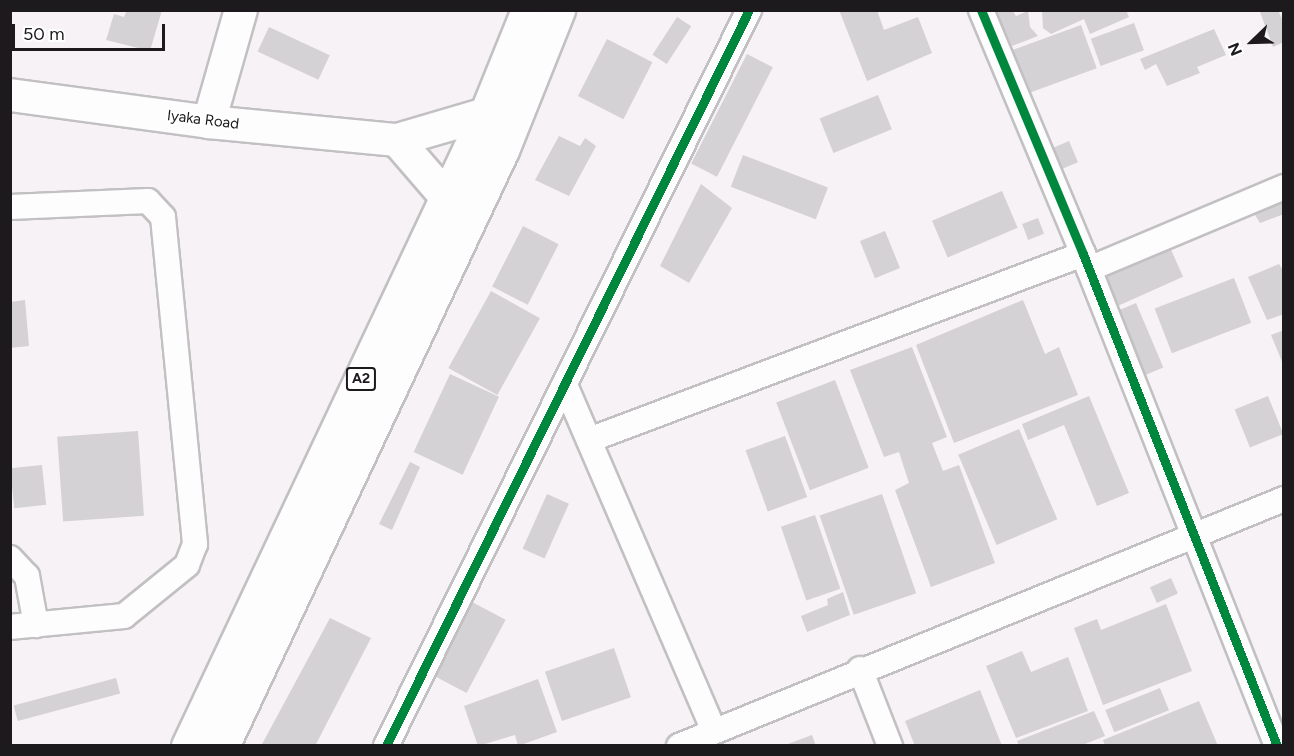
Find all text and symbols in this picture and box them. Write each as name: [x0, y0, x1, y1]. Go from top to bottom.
scale bar: [15, 12, 168, 50]
north arrow: [1222, 12, 1282, 72]
text: 50 m: [23, 23, 65, 45]
text: N: [1224, 40, 1246, 59]
street label: Iyaka Road: [166, 107, 240, 133]
road number: A2: [344, 368, 378, 390]

